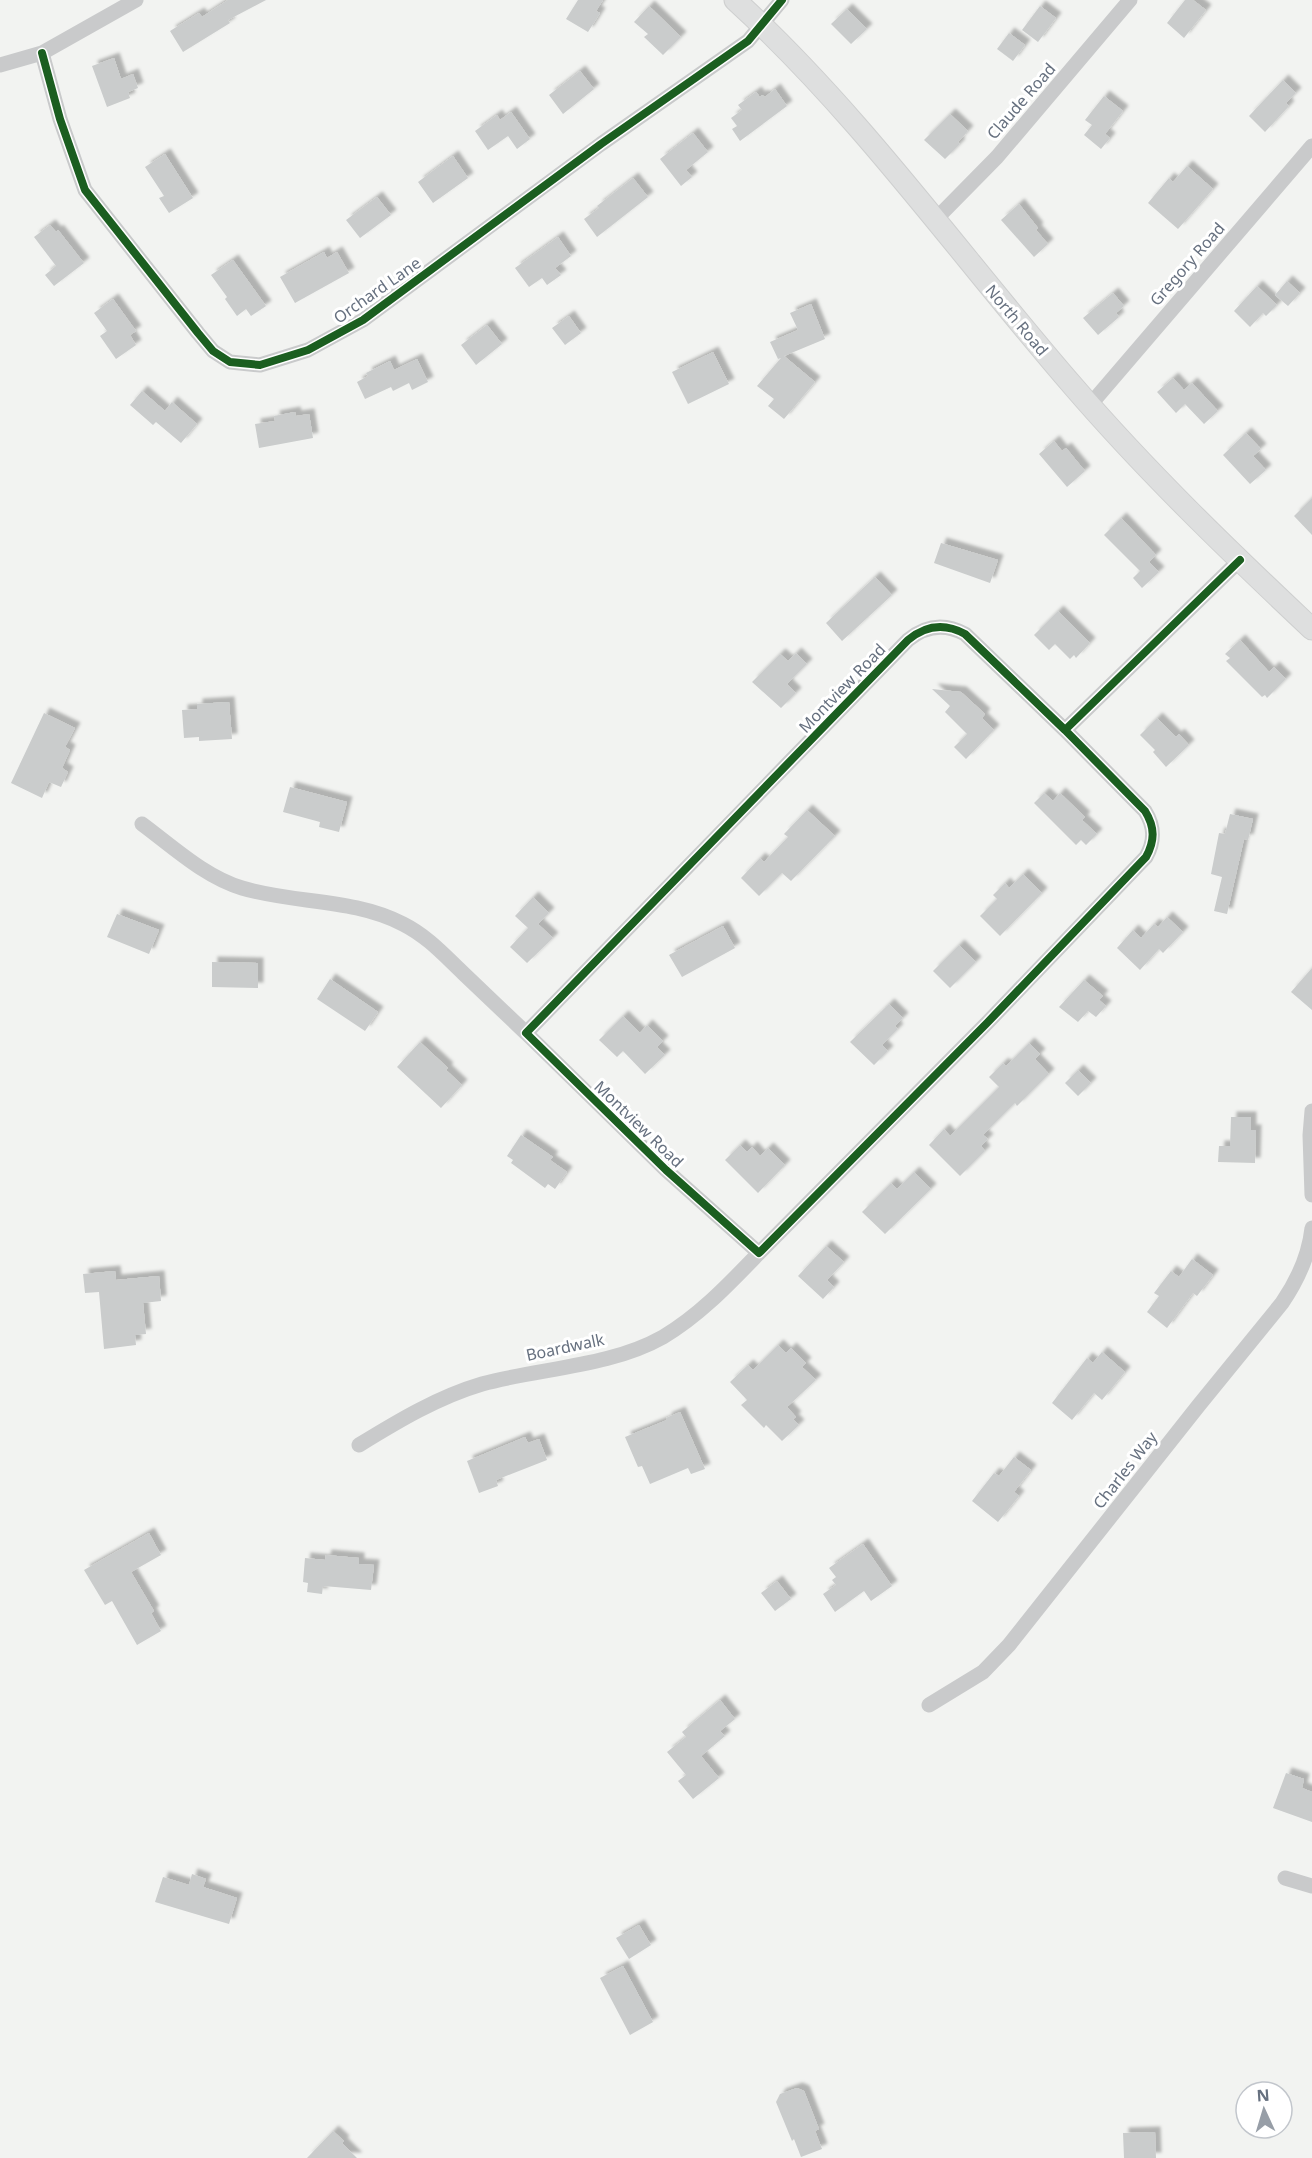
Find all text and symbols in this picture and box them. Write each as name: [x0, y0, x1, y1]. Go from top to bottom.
street label: Claude Road: [982, 58, 1060, 144]
street label: Gregory Road: [1145, 218, 1229, 310]
street label: Orchard Lane: [329, 252, 425, 328]
street label: North Road: [981, 280, 1053, 360]
street label: Montview Road: [794, 639, 890, 737]
street label: Montview Road: [590, 1076, 688, 1172]
street label: Boardwalk: [524, 1328, 607, 1366]
street label: Charles Way: [1088, 1426, 1163, 1513]
north arrow: [1234, 2080, 1294, 2140]
text: N: [1256, 2084, 1270, 2106]

